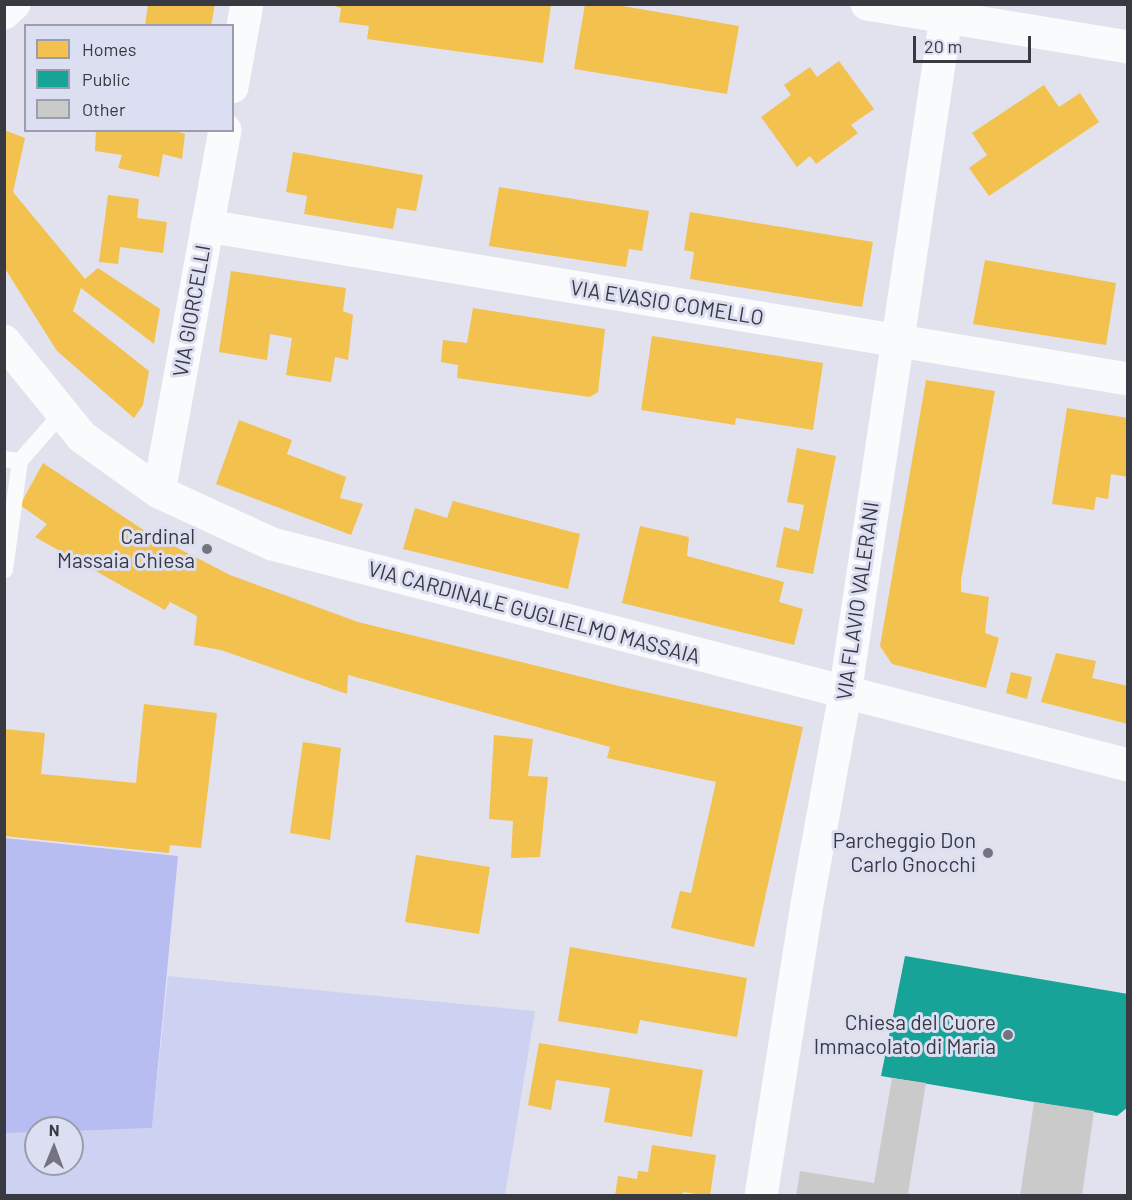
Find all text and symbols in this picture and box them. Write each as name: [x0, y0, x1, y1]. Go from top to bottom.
legend: [24, 24, 234, 132]
scale bar: [916, 24, 1034, 62]
text: 20 m: [924, 35, 962, 57]
text: Homes: [82, 38, 136, 60]
text: Public: [82, 68, 130, 90]
text: Other: [82, 98, 125, 120]
street label: VIA GIORCELLI: [168, 243, 216, 379]
street label: VIA EVASIO COMELLO: [568, 275, 766, 331]
street label: VIA FLAVIO VALERANI: [832, 500, 884, 702]
place label: Cardinal Massaia Chiesa: [57, 524, 195, 574]
marker: Cardinal Massaia Chiesa: [200, 542, 214, 556]
street label: VIA CARDINALE GUGLIELMO MASSAIA: [365, 556, 703, 670]
place label: Parcheggio Don Carlo Gnocchi: [833, 828, 976, 878]
marker: Parcheggio Don Carlo Gnocchi: [981, 846, 995, 860]
place label: Chiesa del Cuore Immacolato di Maria: [814, 1010, 996, 1060]
marker: Chiesa del Cuore Immacolato di Maria: [1001, 1028, 1015, 1042]
north arrow: [24, 1116, 84, 1176]
text: N: [49, 1120, 60, 1139]

